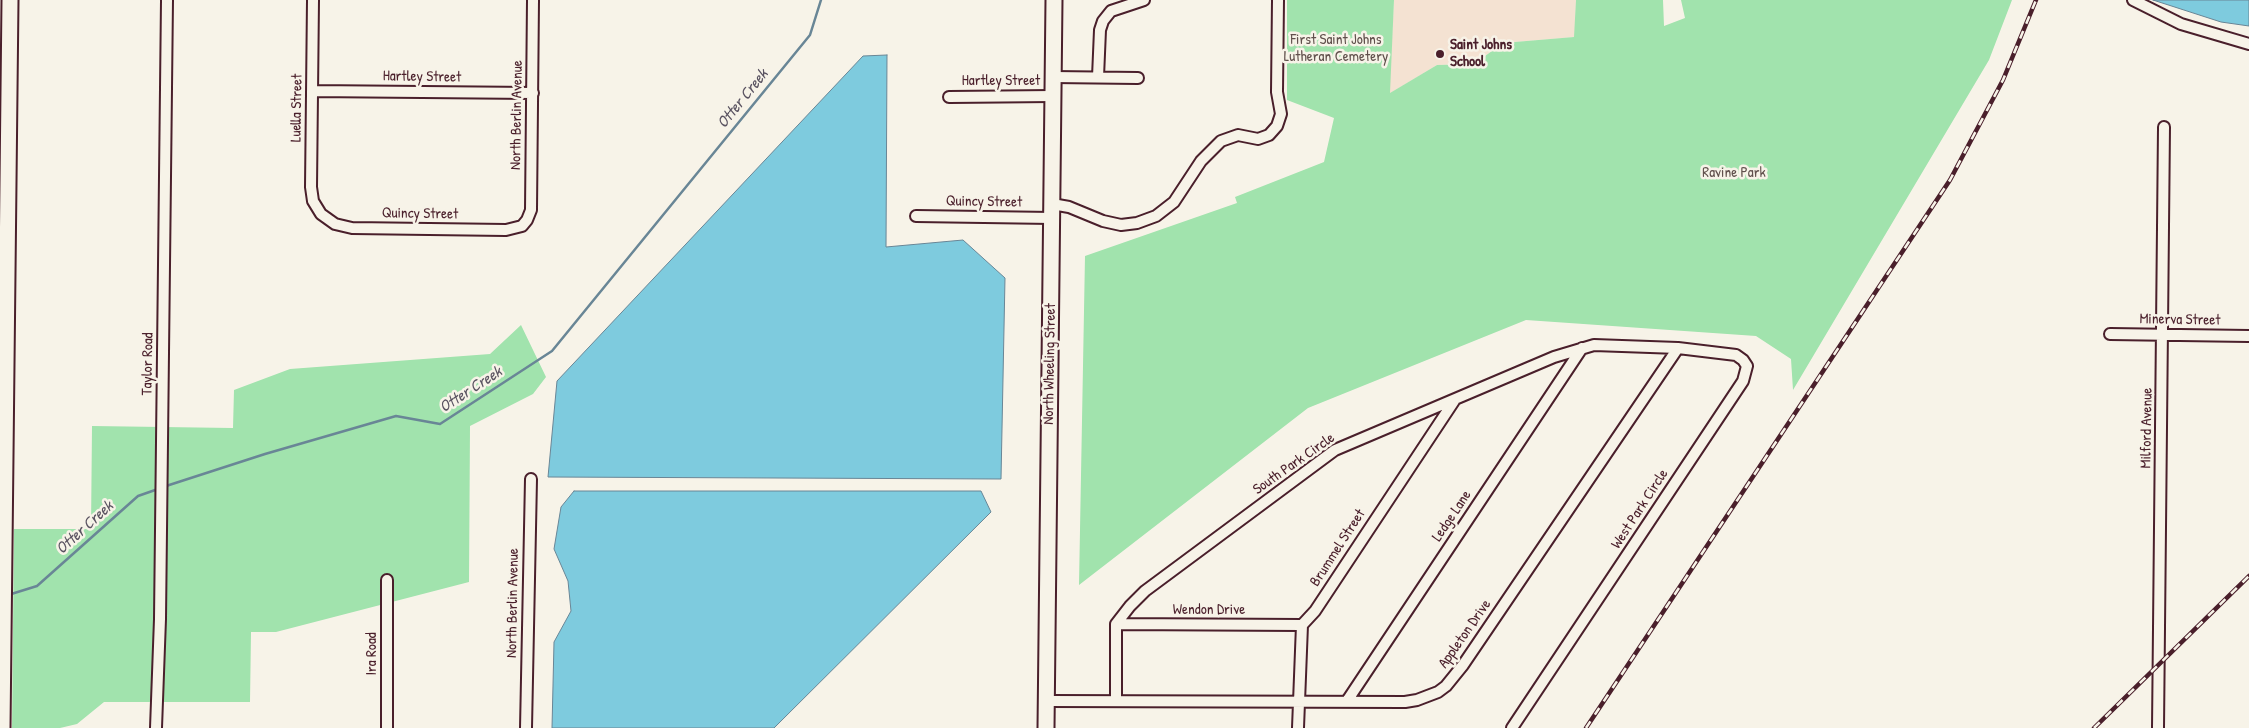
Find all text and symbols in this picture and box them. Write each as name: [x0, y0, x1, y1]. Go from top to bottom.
park label: First Saint Johns Lutheran Cemetery: [1284, 31, 1388, 66]
place label: Saint Johns School: [1450, 36, 1512, 71]
marker: Saint Johns School: [1434, 48, 1446, 60]
street label: North Berlin Avenue: [507, 60, 527, 170]
water label: Otter Creek: [713, 66, 773, 132]
street label: Hartley Street: [383, 67, 461, 87]
street label: Hartley Street: [962, 72, 1040, 90]
street label: Luella Street: [287, 74, 307, 142]
park label: Ravine Park: [1702, 164, 1766, 182]
street label: Quincy Street: [946, 192, 1022, 212]
street label: Quincy Street: [382, 204, 458, 224]
street label: North Wheeling Street: [1040, 303, 1060, 425]
street label: Minerva Street: [2139, 310, 2221, 330]
street label: Taylor Road: [138, 332, 158, 396]
water label: Otter Creek: [436, 363, 506, 417]
street label: Milford Avenue: [2137, 387, 2157, 469]
street label: South Park Circle: [1250, 429, 1338, 499]
street label: West Park Circle: [1608, 466, 1672, 552]
street label: Ledge Lane: [1428, 487, 1476, 545]
water label: Otter Creek: [52, 497, 118, 559]
street label: Brummel Street: [1306, 506, 1370, 590]
street label: North Berlin Avenue: [503, 548, 523, 658]
street label: Appleton Drive: [1435, 596, 1495, 672]
street label: Wendon Drive: [1173, 601, 1245, 619]
street label: Ira Road: [363, 632, 381, 676]

